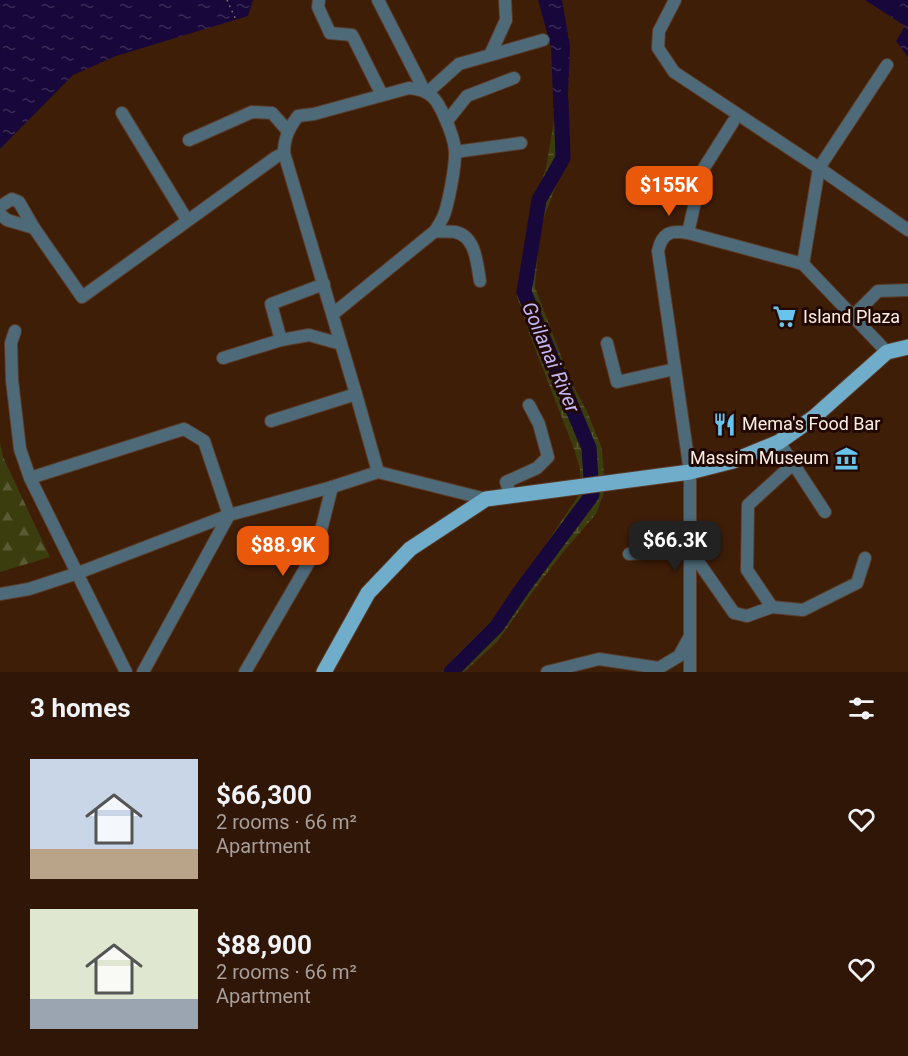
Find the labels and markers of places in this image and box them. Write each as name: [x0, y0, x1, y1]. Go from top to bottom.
pin: $155K: [627, 166, 711, 217]
supermarket icon: Island Plaza: [772, 304, 798, 330]
place label: Island Plaza: [803, 306, 900, 327]
restaurant icon: Mema's Food Bar: [711, 411, 737, 437]
place label: Mema's Food Bar: [742, 413, 880, 434]
museum icon: Massim Museum: [834, 445, 860, 471]
place label: Massim Museum: [690, 447, 829, 468]
pin: $66.3K: [626, 521, 724, 572]
pin: $88.9K: [234, 526, 332, 577]

